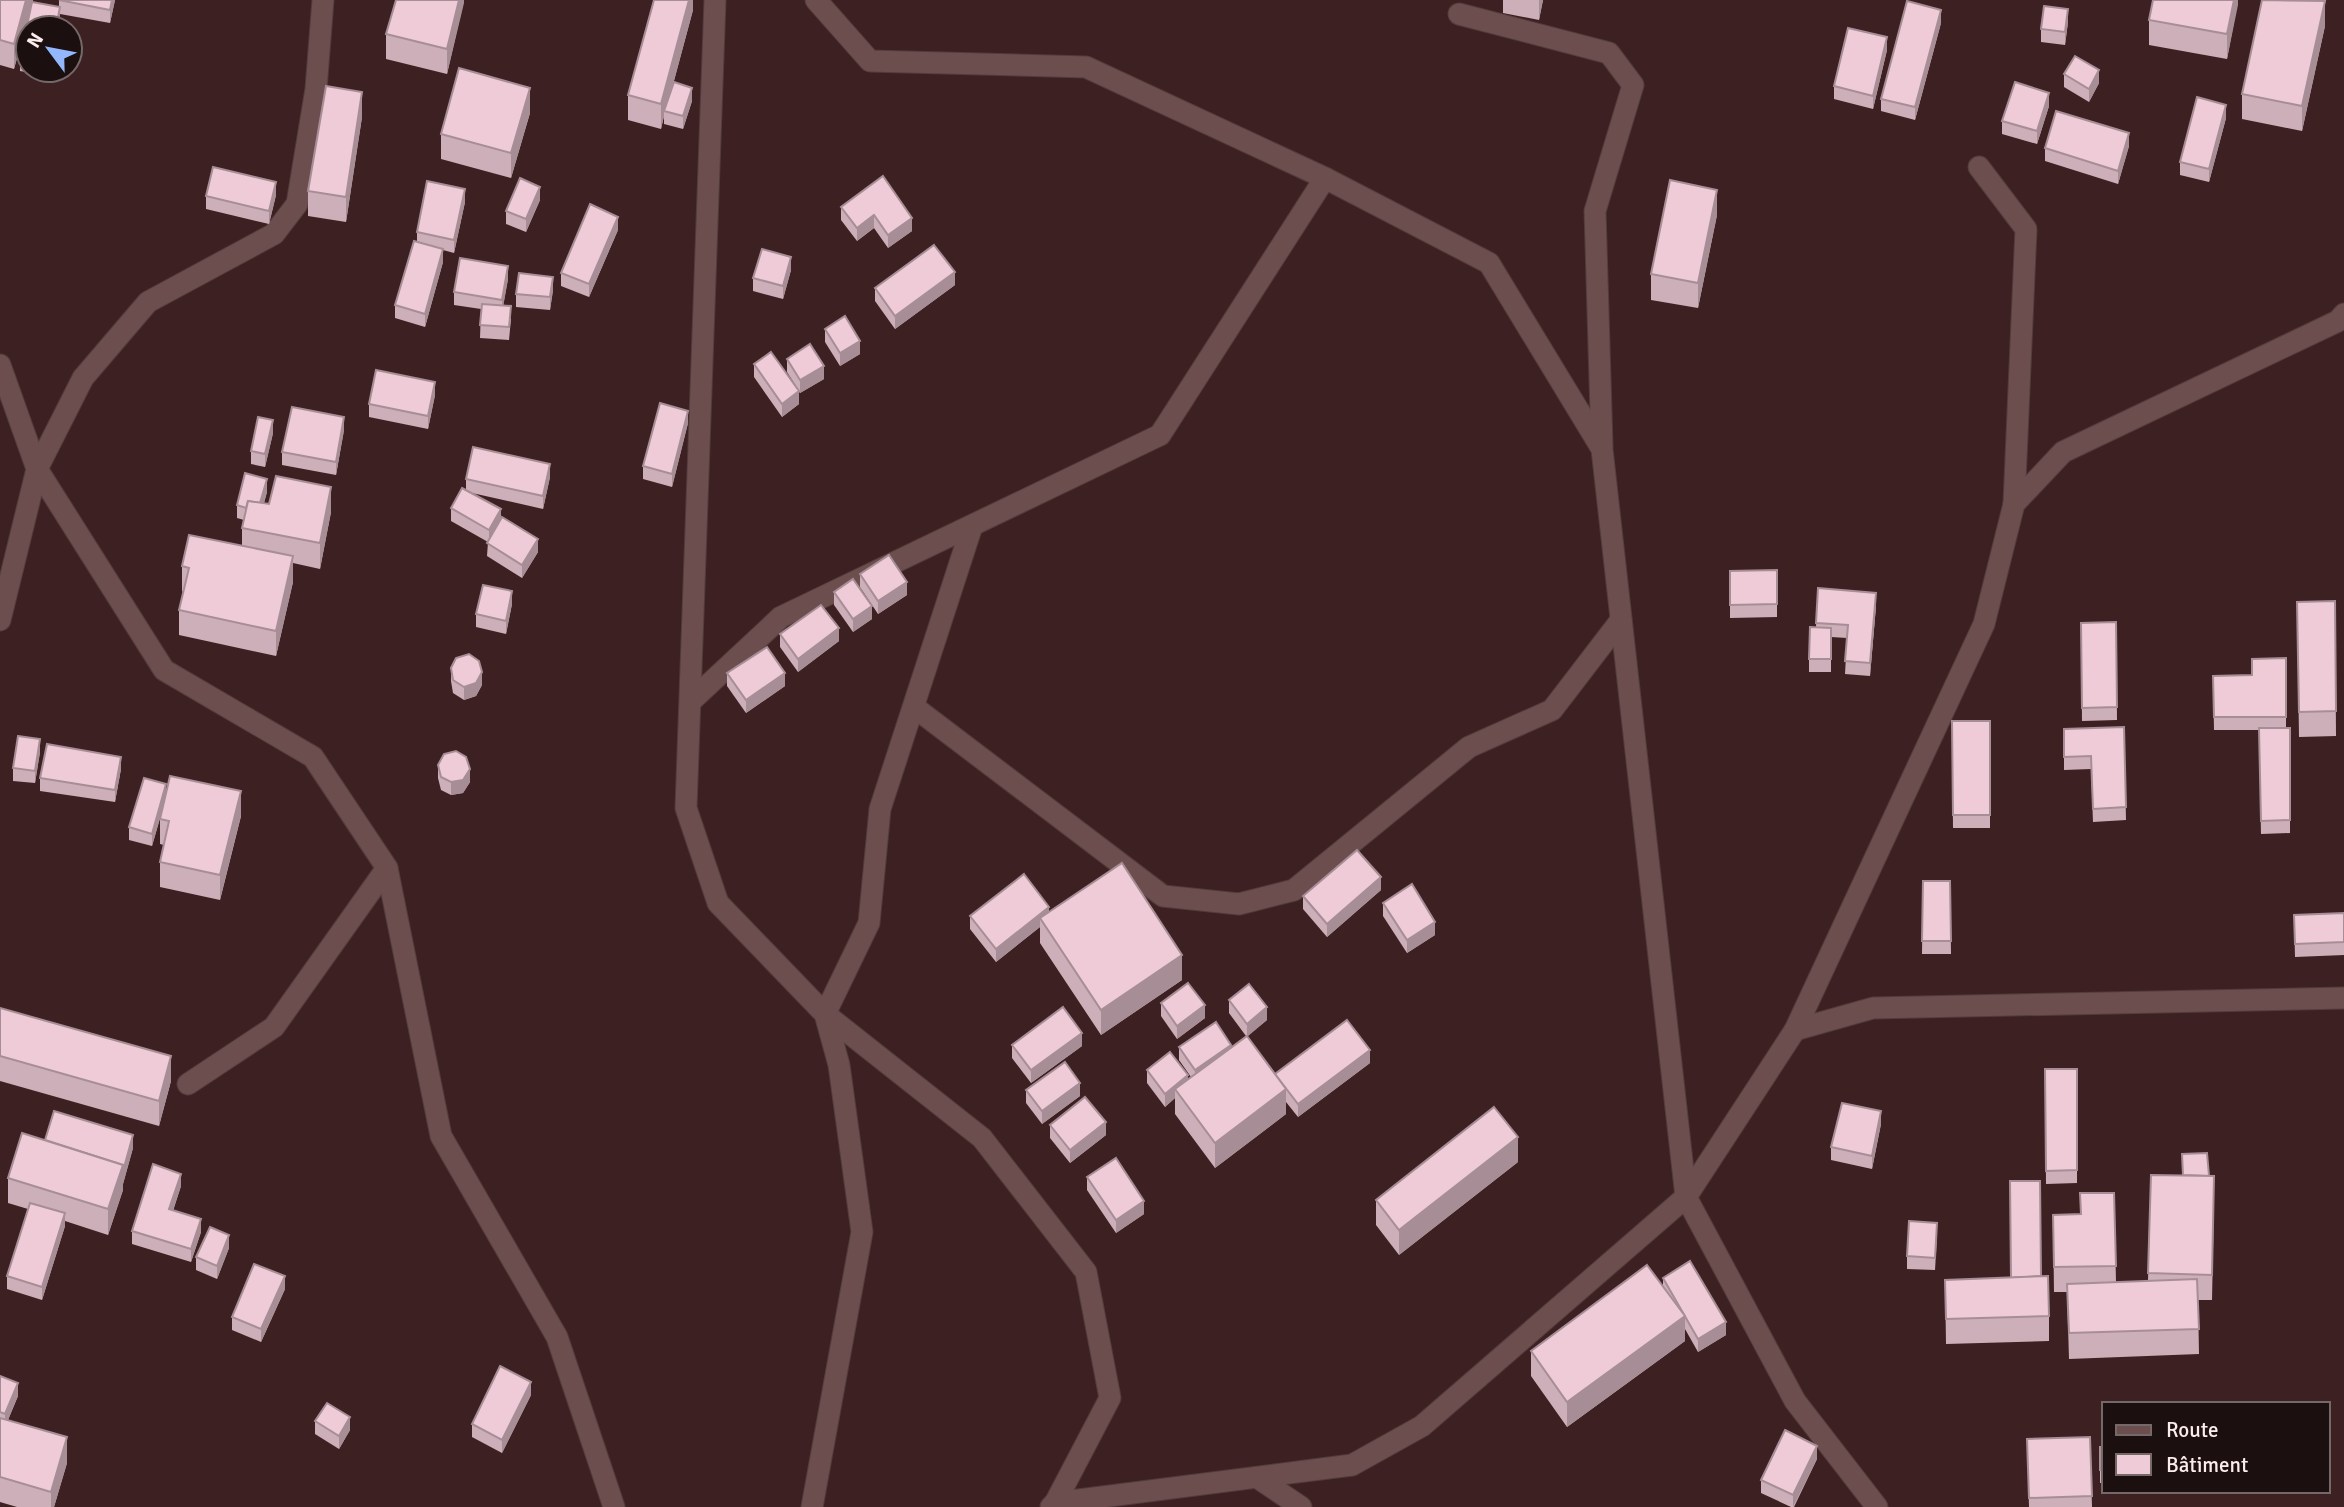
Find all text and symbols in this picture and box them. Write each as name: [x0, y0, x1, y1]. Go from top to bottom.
north arrow: [14, 14, 84, 84]
text: N: [22, 29, 49, 52]
legend: [2102, 1402, 2330, 1493]
text: Route: [2166, 1417, 2218, 1443]
text: Bâtiment: [2166, 1452, 2248, 1478]

